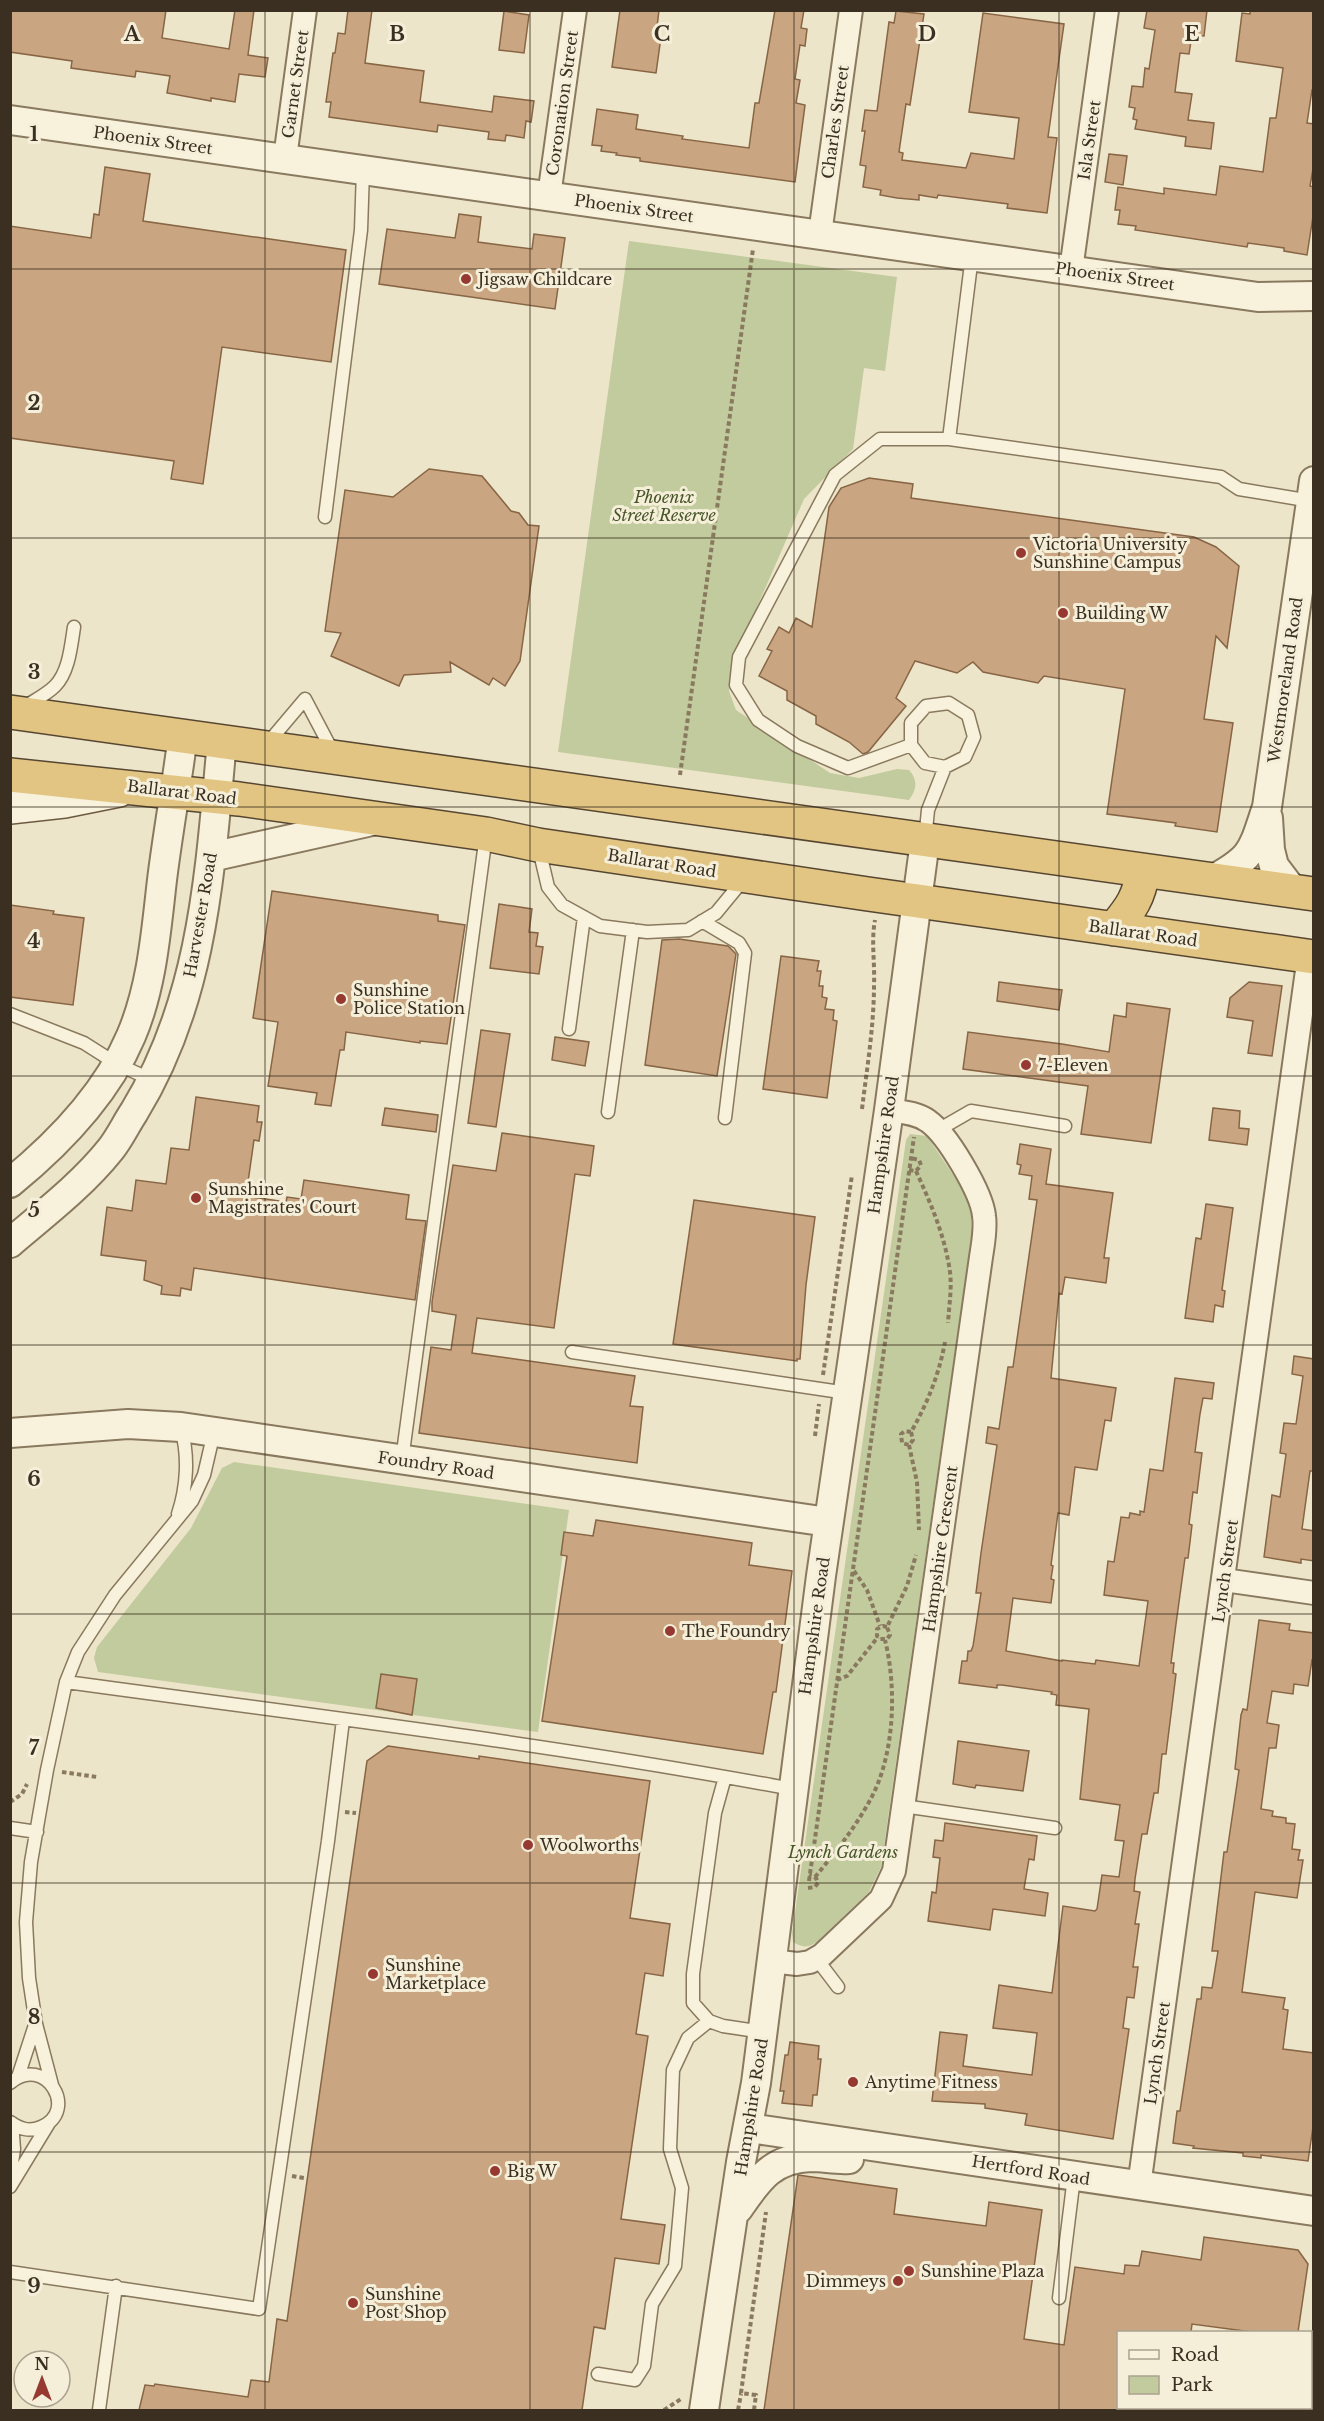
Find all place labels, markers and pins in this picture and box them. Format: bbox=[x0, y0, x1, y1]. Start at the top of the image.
place label: Jigsaw Childcare bbox=[476, 269, 612, 289]
marker: Jigsaw Childcare bbox=[459, 272, 473, 286]
place label: Victoria University Sunshine Campus bbox=[1032, 534, 1188, 572]
marker: Victoria University Sunshine Campus bbox=[1014, 546, 1028, 560]
place label: Building W bbox=[1075, 603, 1168, 623]
marker: Building W bbox=[1056, 606, 1070, 620]
place label: Sunshine Police Station bbox=[353, 980, 465, 1018]
marker: Sunshine Police Station bbox=[334, 992, 348, 1006]
place label: 7-Eleven bbox=[1038, 1055, 1108, 1075]
marker: 7-Eleven bbox=[1019, 1058, 1033, 1072]
place label: Sunshine Magistrates' Court bbox=[208, 1179, 357, 1217]
marker: Sunshine Magistrates' Court bbox=[189, 1191, 203, 1205]
place label: The Foundry bbox=[682, 1621, 791, 1641]
marker: The Foundry bbox=[663, 1624, 677, 1638]
place label: Woolworths bbox=[539, 1835, 639, 1855]
marker: Woolworths bbox=[521, 1838, 535, 1852]
place label: Sunshine Marketplace bbox=[385, 1955, 486, 1993]
marker: Sunshine Marketplace bbox=[366, 1967, 380, 1981]
place label: Anytime Fitness bbox=[864, 2072, 998, 2092]
marker: Anytime Fitness bbox=[846, 2075, 860, 2089]
place label: Big W bbox=[507, 2161, 557, 2181]
marker: Big W bbox=[488, 2164, 502, 2178]
place label: Sunshine Plaza bbox=[921, 2261, 1045, 2281]
marker: Sunshine Plaza bbox=[902, 2264, 916, 2278]
place label: Dimmeys bbox=[806, 2271, 886, 2291]
marker: Dimmeys bbox=[891, 2274, 905, 2288]
place label: Sunshine Post Shop bbox=[365, 2284, 447, 2322]
marker: Sunshine Post Shop bbox=[346, 2296, 360, 2310]

